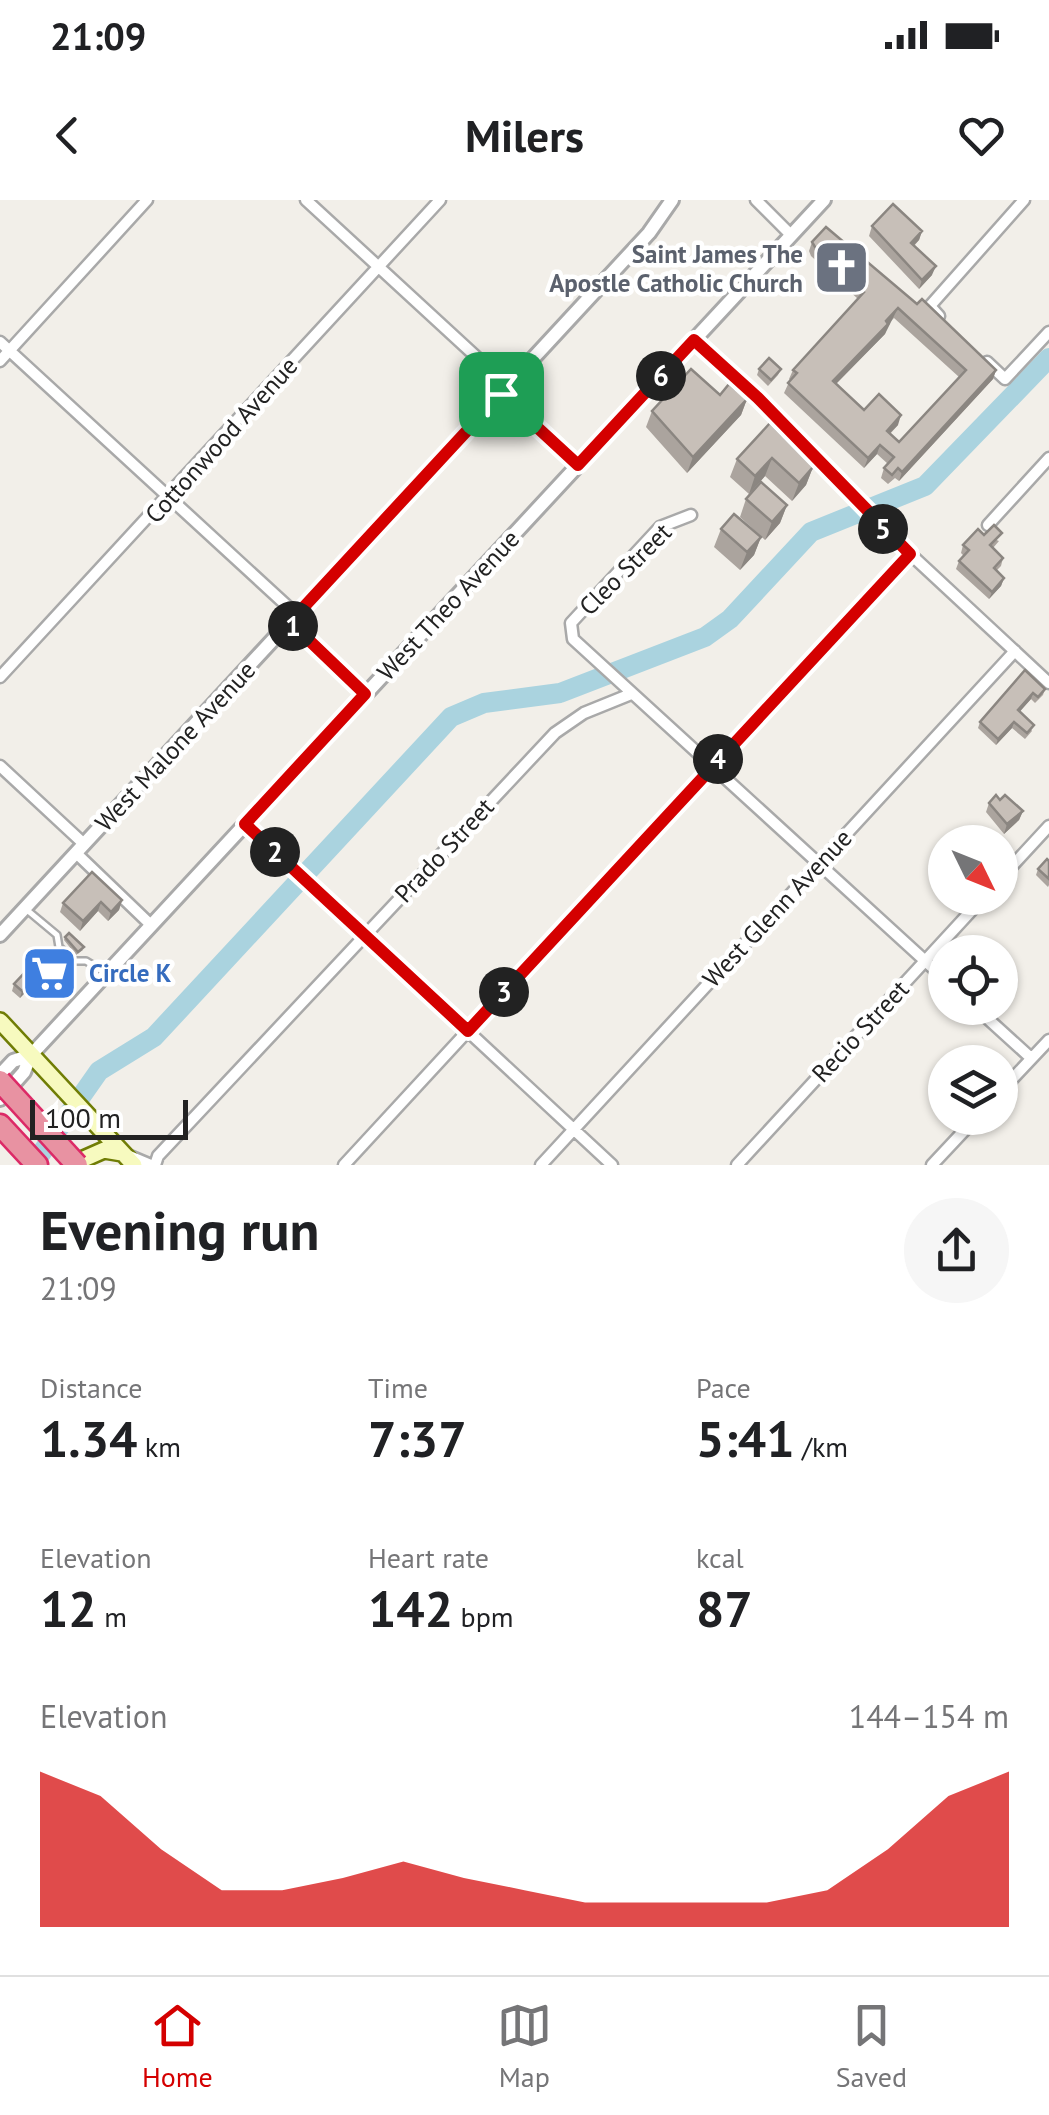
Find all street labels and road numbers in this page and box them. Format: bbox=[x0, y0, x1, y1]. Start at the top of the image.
street label: Cottonwood Avenue bbox=[138, 350, 304, 530]
street label: Cleo Street bbox=[572, 516, 678, 622]
street label: West Theo Avenue bbox=[370, 523, 526, 687]
street label: West Malone Avenue bbox=[88, 654, 262, 838]
street label: Prado Street bbox=[387, 791, 501, 909]
street label: West Glenn Avenue bbox=[696, 822, 858, 994]
street label: Recio Street bbox=[805, 973, 916, 1089]

